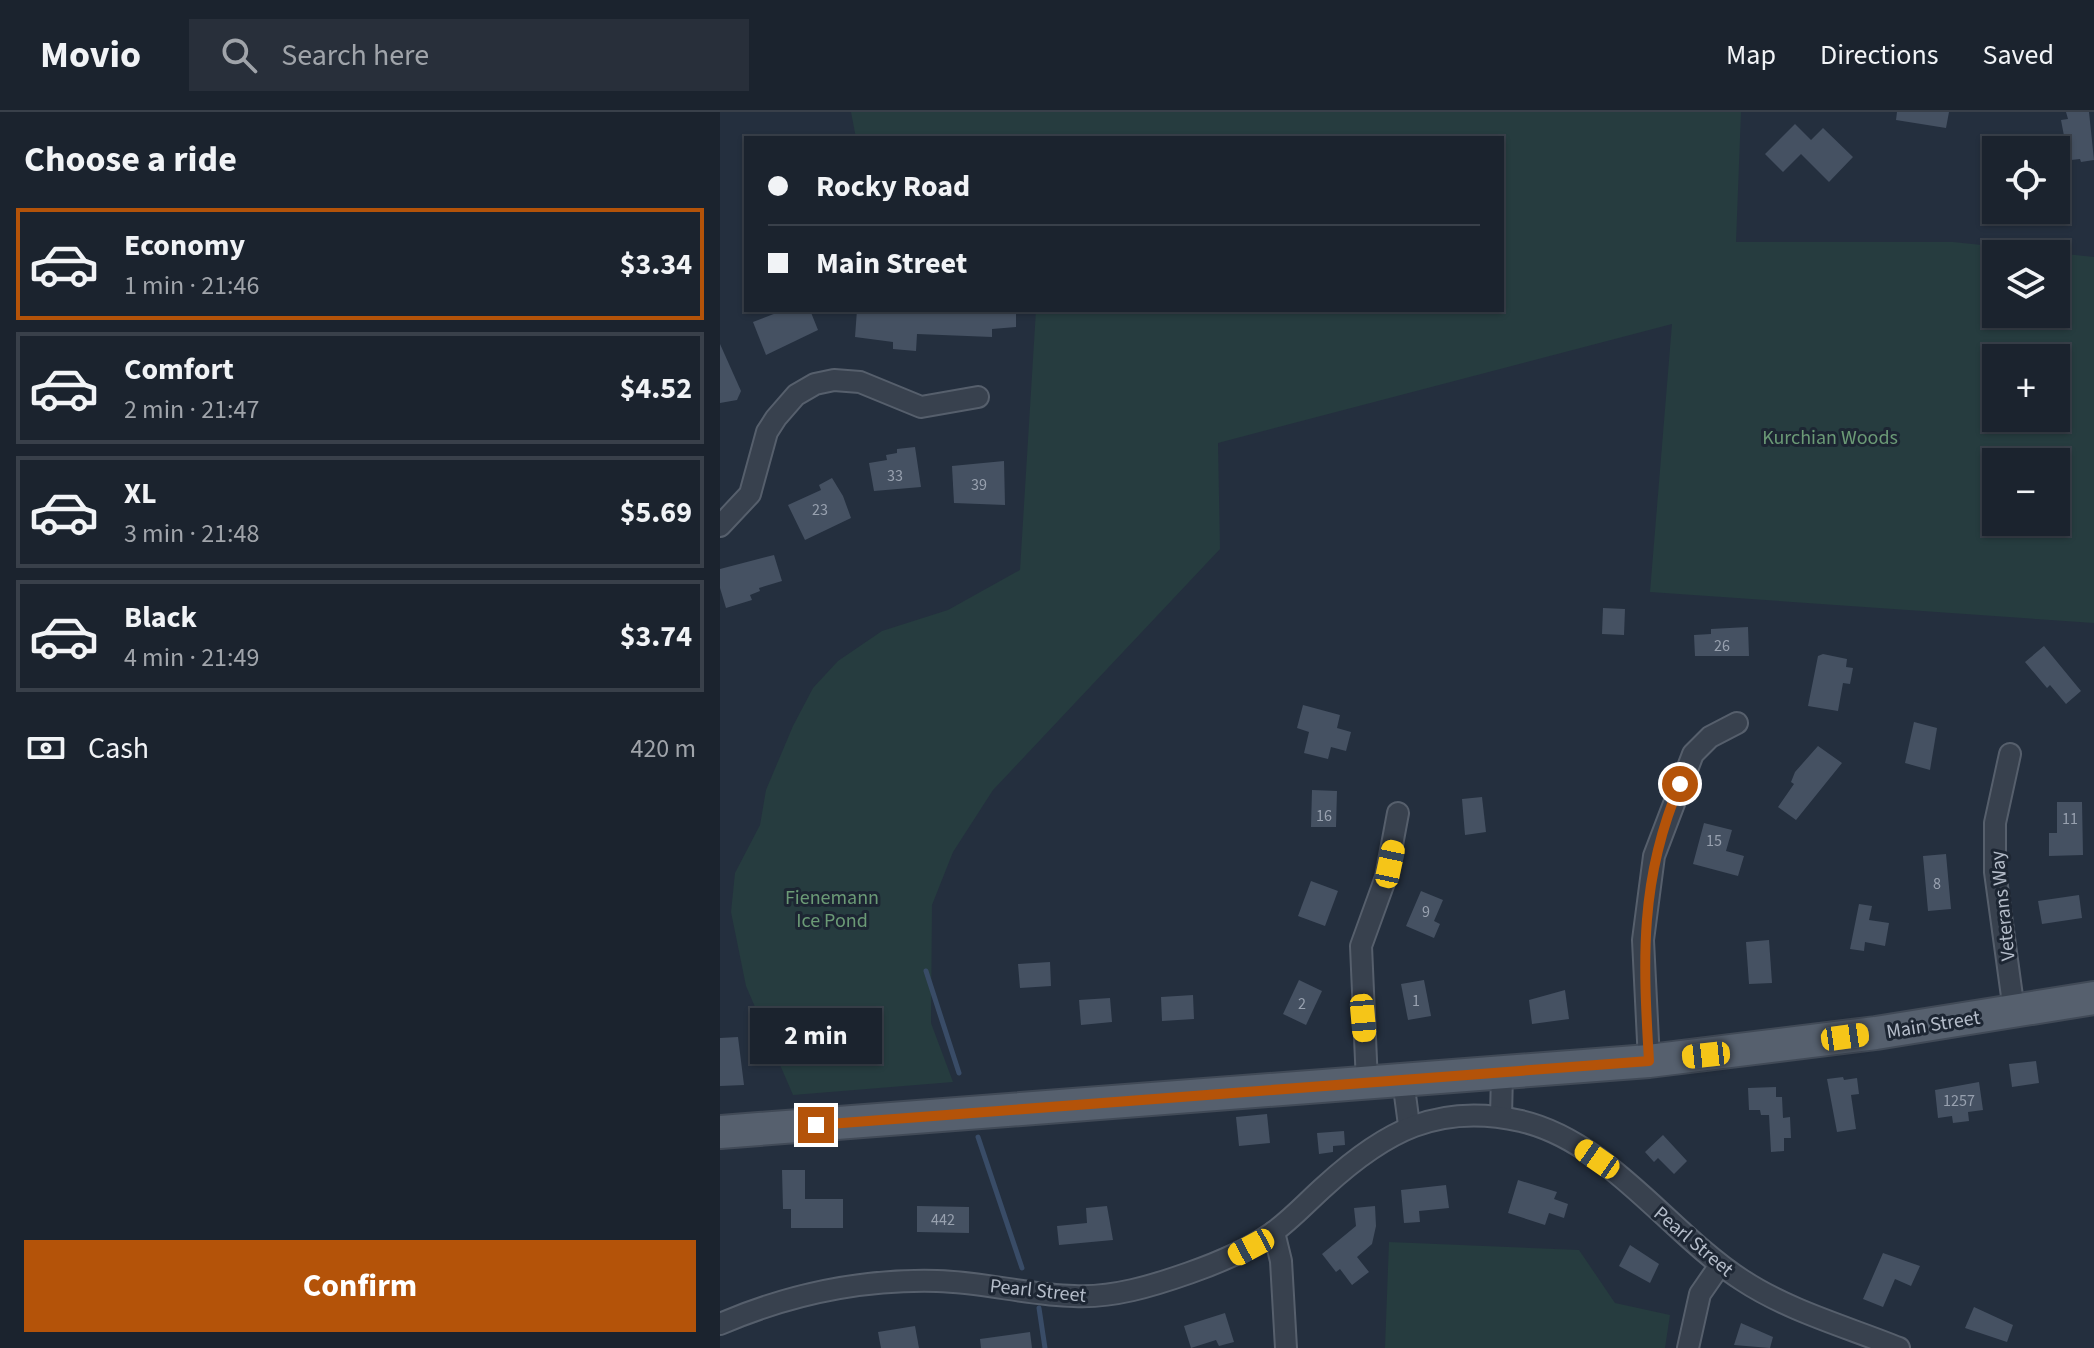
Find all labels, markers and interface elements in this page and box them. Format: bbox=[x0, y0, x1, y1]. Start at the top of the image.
search box bbox=[189, 19, 749, 91]
text: Movio bbox=[40, 28, 141, 82]
icon: search bbox=[217, 33, 261, 77]
text: Search here bbox=[281, 34, 429, 77]
text: Map bbox=[1726, 35, 1776, 75]
text: Directions bbox=[1820, 35, 1939, 75]
text: Saved bbox=[1983, 35, 2054, 75]
text: Choose a ride bbox=[24, 134, 237, 185]
map controls bbox=[1982, 136, 2070, 536]
button: locate bbox=[1982, 136, 2070, 224]
text: Rocky Road bbox=[816, 165, 970, 208]
text: Economy bbox=[124, 224, 245, 267]
icon: car bbox=[28, 228, 100, 300]
button: layers bbox=[1982, 240, 2070, 328]
text: Main Street bbox=[816, 242, 967, 285]
text: $3.34 bbox=[620, 243, 692, 286]
text: 1 min · 21:46 bbox=[124, 267, 259, 304]
button: + bbox=[1982, 344, 2070, 432]
text: Comfort bbox=[124, 348, 234, 391]
icon: car bbox=[28, 352, 100, 424]
text: $4.52 bbox=[620, 367, 692, 410]
text: 2 min · 21:47 bbox=[124, 391, 259, 428]
park label: Kurchian Woods bbox=[1762, 424, 1898, 452]
button: − bbox=[1982, 448, 2070, 536]
house number: 33 bbox=[887, 465, 903, 487]
text: XL bbox=[124, 472, 157, 515]
house number: 39 bbox=[971, 474, 987, 496]
icon: car bbox=[28, 476, 100, 548]
text: $5.69 bbox=[620, 491, 692, 534]
house number: 23 bbox=[812, 499, 828, 521]
text: 3 min · 21:48 bbox=[124, 515, 259, 552]
text: Black bbox=[124, 596, 197, 639]
icon: car bbox=[28, 600, 100, 672]
text: $3.74 bbox=[620, 615, 692, 658]
house number: 26 bbox=[1714, 635, 1730, 657]
text: 4 min · 21:49 bbox=[124, 639, 259, 676]
icon: cash bbox=[24, 726, 68, 770]
text: Cash bbox=[88, 727, 149, 770]
text: 420 m bbox=[630, 730, 696, 767]
route start bbox=[1662, 766, 1698, 802]
house number: 16 bbox=[1316, 805, 1332, 827]
house number: 11 bbox=[2062, 808, 2078, 830]
house number: 15 bbox=[1706, 830, 1722, 852]
car bbox=[1373, 838, 1407, 890]
street label: Veterans Way bbox=[1983, 849, 2023, 962]
house number: 8 bbox=[1933, 873, 1941, 895]
park label: Fienemann Ice Pond bbox=[785, 884, 879, 935]
house number: 9 bbox=[1422, 901, 1430, 923]
house number: 1 bbox=[1412, 990, 1420, 1012]
house number: 2 bbox=[1298, 993, 1306, 1015]
car bbox=[1349, 993, 1377, 1043]
street label: Main Street bbox=[1884, 1004, 1982, 1046]
callout: 2 min bbox=[750, 1009, 882, 1065]
text: 2 min bbox=[784, 1017, 848, 1054]
car bbox=[1820, 1022, 1870, 1052]
car bbox=[1681, 1041, 1731, 1069]
house number: 1257 bbox=[1943, 1090, 1975, 1112]
route end bbox=[798, 1107, 834, 1143]
car bbox=[1570, 1135, 1624, 1183]
street label: Pearl Street bbox=[1647, 1200, 1740, 1284]
house number: 442 bbox=[931, 1209, 955, 1231]
car bbox=[1224, 1225, 1278, 1269]
button: Confirm bbox=[24, 1240, 696, 1332]
street label: Pearl Street bbox=[988, 1272, 1088, 1310]

